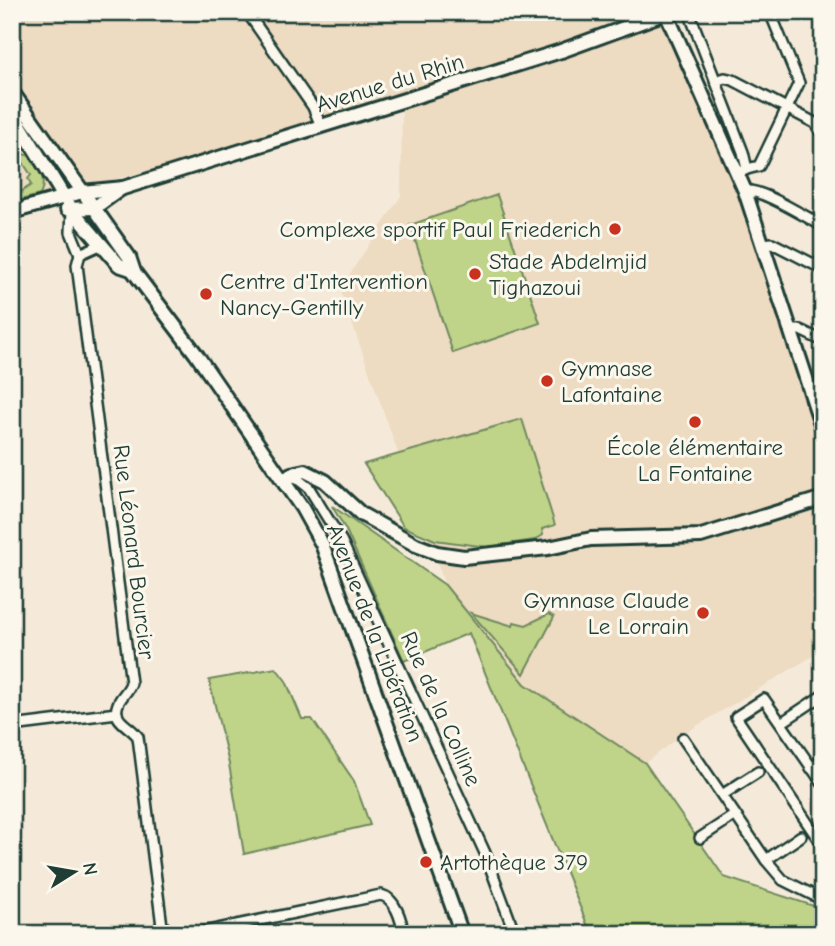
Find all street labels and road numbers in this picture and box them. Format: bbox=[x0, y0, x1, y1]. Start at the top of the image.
street label: Avenue du Rhin bbox=[313, 48, 467, 118]
street label: Rue Léonard Bourcier bbox=[107, 443, 161, 662]
street label: Avenue de la Libération bbox=[321, 520, 429, 746]
street label: Rue de la Colline bbox=[395, 627, 487, 791]

